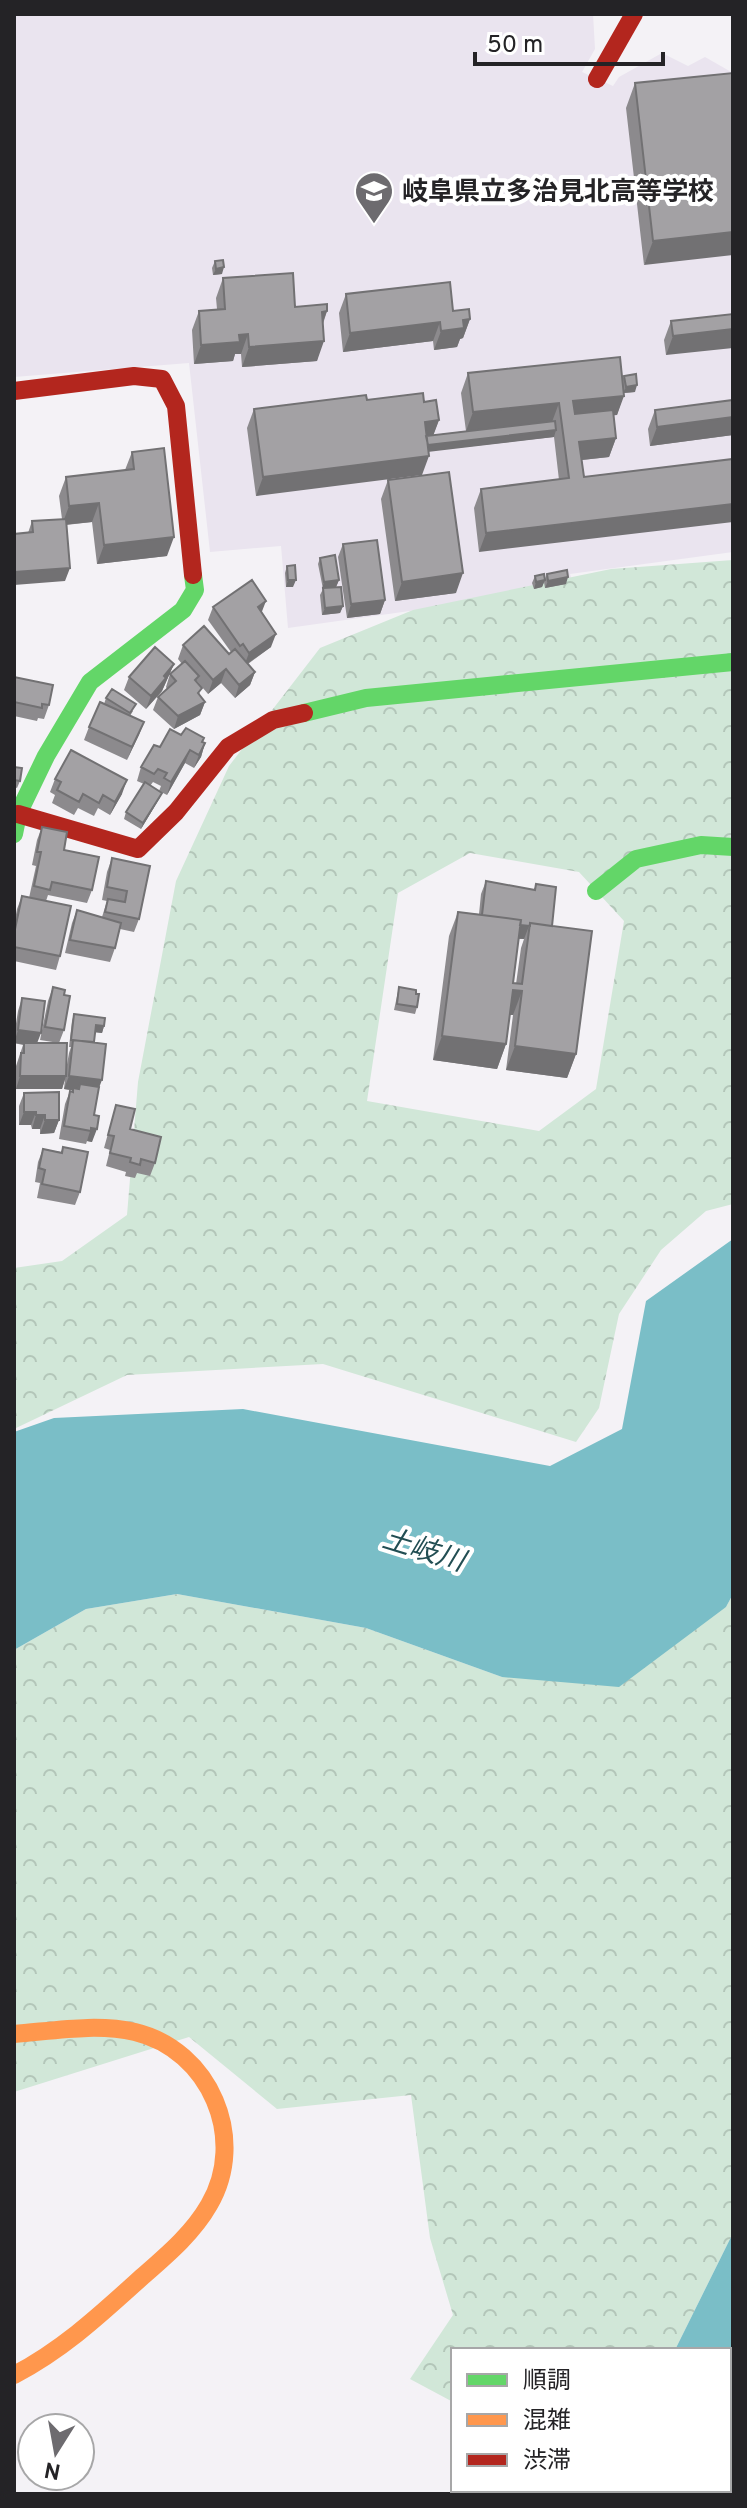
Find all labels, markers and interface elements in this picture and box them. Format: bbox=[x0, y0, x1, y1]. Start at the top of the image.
scale bar bbox=[475, 16, 663, 66]
text: 50 m bbox=[487, 31, 543, 61]
school or university icon: 岐阜県立多治見北高等学校 bbox=[353, 170, 395, 225]
place label: 岐阜県立多治見北高等学校 bbox=[402, 177, 714, 210]
water label: 土岐川 bbox=[378, 1522, 471, 1582]
legend bbox=[451, 2348, 731, 2492]
text: 順調 bbox=[523, 2367, 571, 2397]
text: 混雑 bbox=[523, 2407, 571, 2437]
north arrow bbox=[16, 2412, 96, 2492]
text: 渋滞 bbox=[523, 2447, 571, 2477]
text: N bbox=[42, 2454, 63, 2484]

